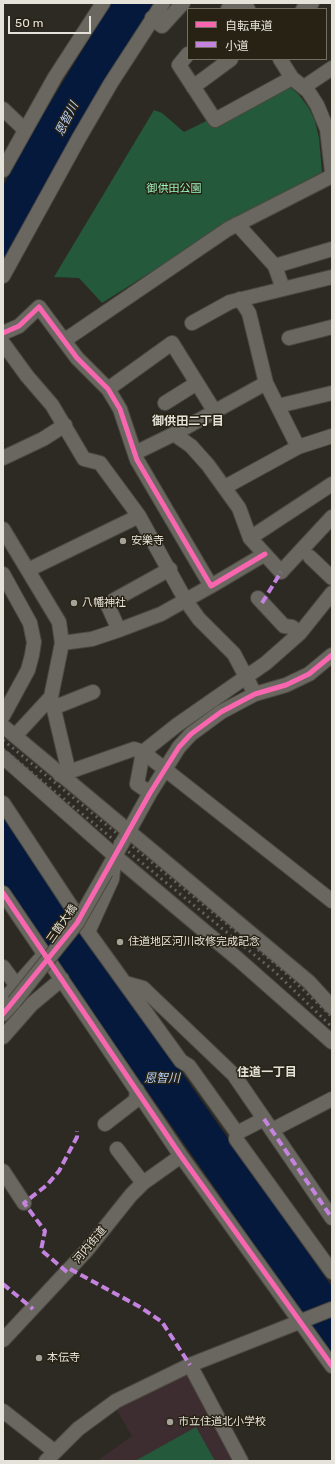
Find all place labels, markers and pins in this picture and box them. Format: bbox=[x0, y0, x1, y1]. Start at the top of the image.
place label: 安樂寺 bbox=[131, 534, 164, 548]
marker: 安樂寺 bbox=[118, 536, 128, 546]
place label: 八幡神社 bbox=[82, 596, 126, 610]
marker: 八幡神社 bbox=[69, 598, 79, 608]
place label: 住道地区河川改修完成記念 bbox=[128, 935, 260, 949]
marker: 住道地区河川改修完成記念 bbox=[115, 937, 125, 947]
place label: 本伝寺 bbox=[47, 1351, 80, 1365]
marker: 本伝寺 bbox=[34, 1353, 44, 1363]
place label: 市立住道北小学校 bbox=[178, 1415, 266, 1429]
marker: 市立住道北小学校 bbox=[165, 1417, 175, 1427]

